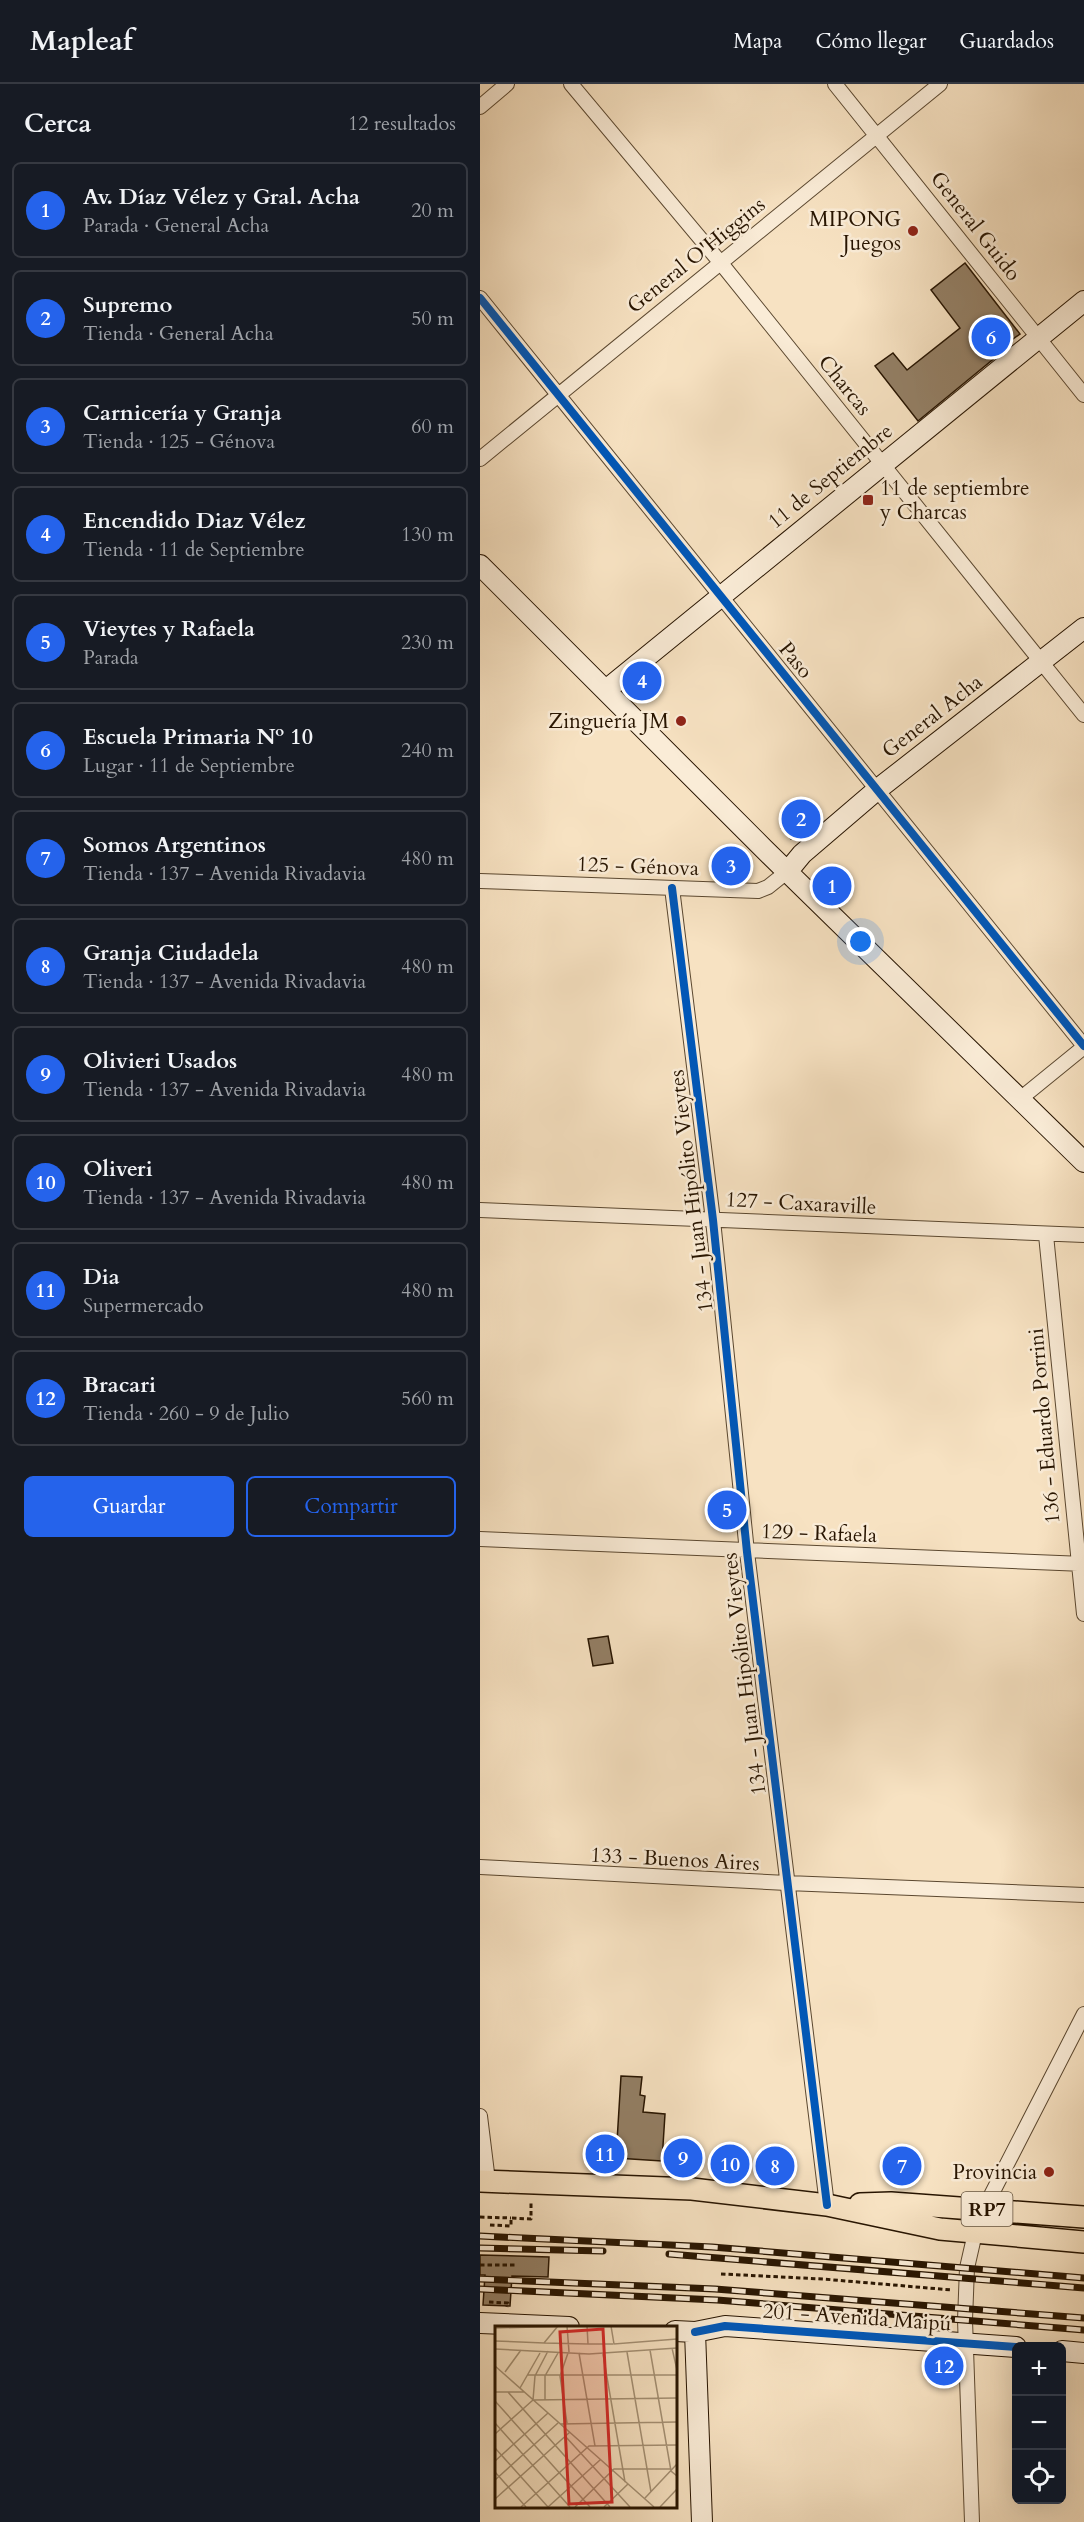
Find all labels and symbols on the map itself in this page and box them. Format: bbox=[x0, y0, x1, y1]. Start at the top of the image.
street label: General Guido bbox=[924, 165, 1028, 287]
street label: General O'Higgins bbox=[621, 191, 772, 320]
place label: MIPONG Juegos bbox=[809, 205, 901, 258]
marker: MIPONG Juegos bbox=[906, 224, 920, 238]
pin: 6 bbox=[972, 314, 1010, 360]
street label: Charcas bbox=[811, 349, 878, 422]
street label: 11 de Septiembre bbox=[762, 417, 899, 536]
place label: 11 de septiembre y Charcas bbox=[879, 474, 1030, 527]
marker: 11 de septiembre y Charcas bbox=[861, 493, 875, 507]
street label: Paso bbox=[772, 636, 819, 685]
pin: 4 bbox=[622, 658, 662, 704]
street label: General Acha bbox=[876, 668, 989, 765]
place label: Zinguería JM bbox=[548, 707, 669, 736]
marker: Zinguería JM bbox=[674, 714, 688, 728]
pin: 2 bbox=[782, 796, 820, 842]
pin: 3 bbox=[712, 844, 750, 888]
street label: 125 - Génova bbox=[576, 850, 699, 883]
pin: 1 bbox=[812, 864, 852, 908]
your location bbox=[846, 927, 875, 956]
street label: 134 - Juan Hipólito Vieytes bbox=[662, 1068, 721, 1314]
street label: 127 - Caxaraville bbox=[725, 1185, 877, 1222]
street label: 136 - Eduardo Porrini bbox=[1021, 1327, 1067, 1525]
pin: 5 bbox=[708, 1488, 746, 1532]
street label: 129 - Rafaela bbox=[761, 1517, 877, 1550]
street label: 134 - Juan Hipólito Vieytes bbox=[715, 1551, 774, 1797]
street label: 133 - Buenos Aires bbox=[590, 1841, 760, 1878]
pin: 11 bbox=[586, 2132, 624, 2176]
pin: 9 bbox=[664, 2136, 702, 2180]
pin: 10 bbox=[710, 2142, 750, 2186]
pin: 8 bbox=[756, 2144, 794, 2188]
pin: 7 bbox=[882, 2144, 922, 2188]
place label: Provincia bbox=[953, 2158, 1037, 2187]
marker: Provincia bbox=[1042, 2165, 1056, 2179]
road number: RP7 bbox=[962, 2192, 1012, 2226]
street label: 201 - Avenida Maipú bbox=[762, 2296, 952, 2339]
inset map bbox=[495, 2326, 676, 2507]
pin: 12 bbox=[924, 2344, 964, 2388]

